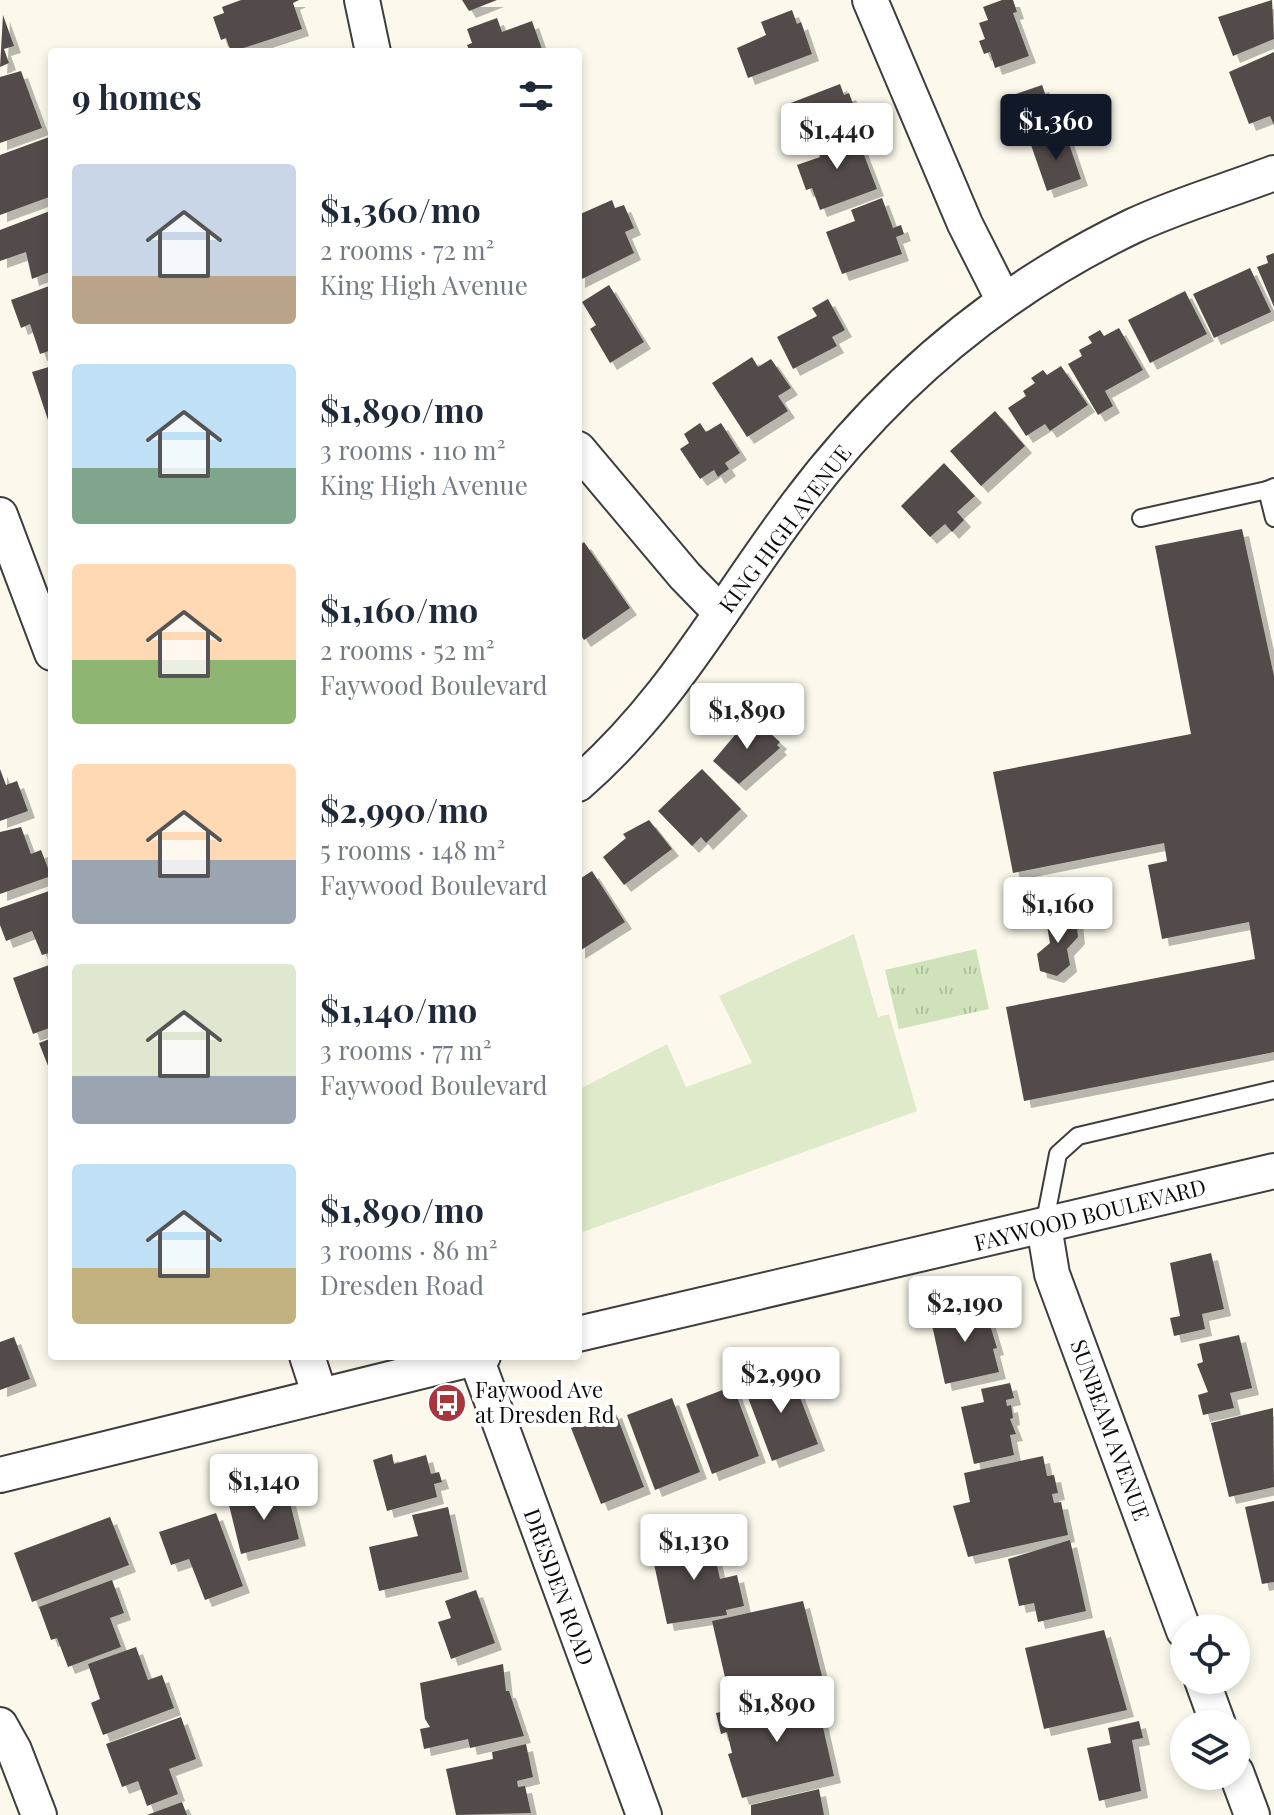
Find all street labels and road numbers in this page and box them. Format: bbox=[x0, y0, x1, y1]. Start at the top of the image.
street label: KING HIGH AVENUE bbox=[711, 438, 857, 618]
street label: FAYWOOD BOULEVARD bbox=[971, 1171, 1209, 1257]
street label: SUNBEAM AVENUE bbox=[1064, 1335, 1158, 1524]
street label: DRESDEN ROAD bbox=[518, 1504, 602, 1669]

